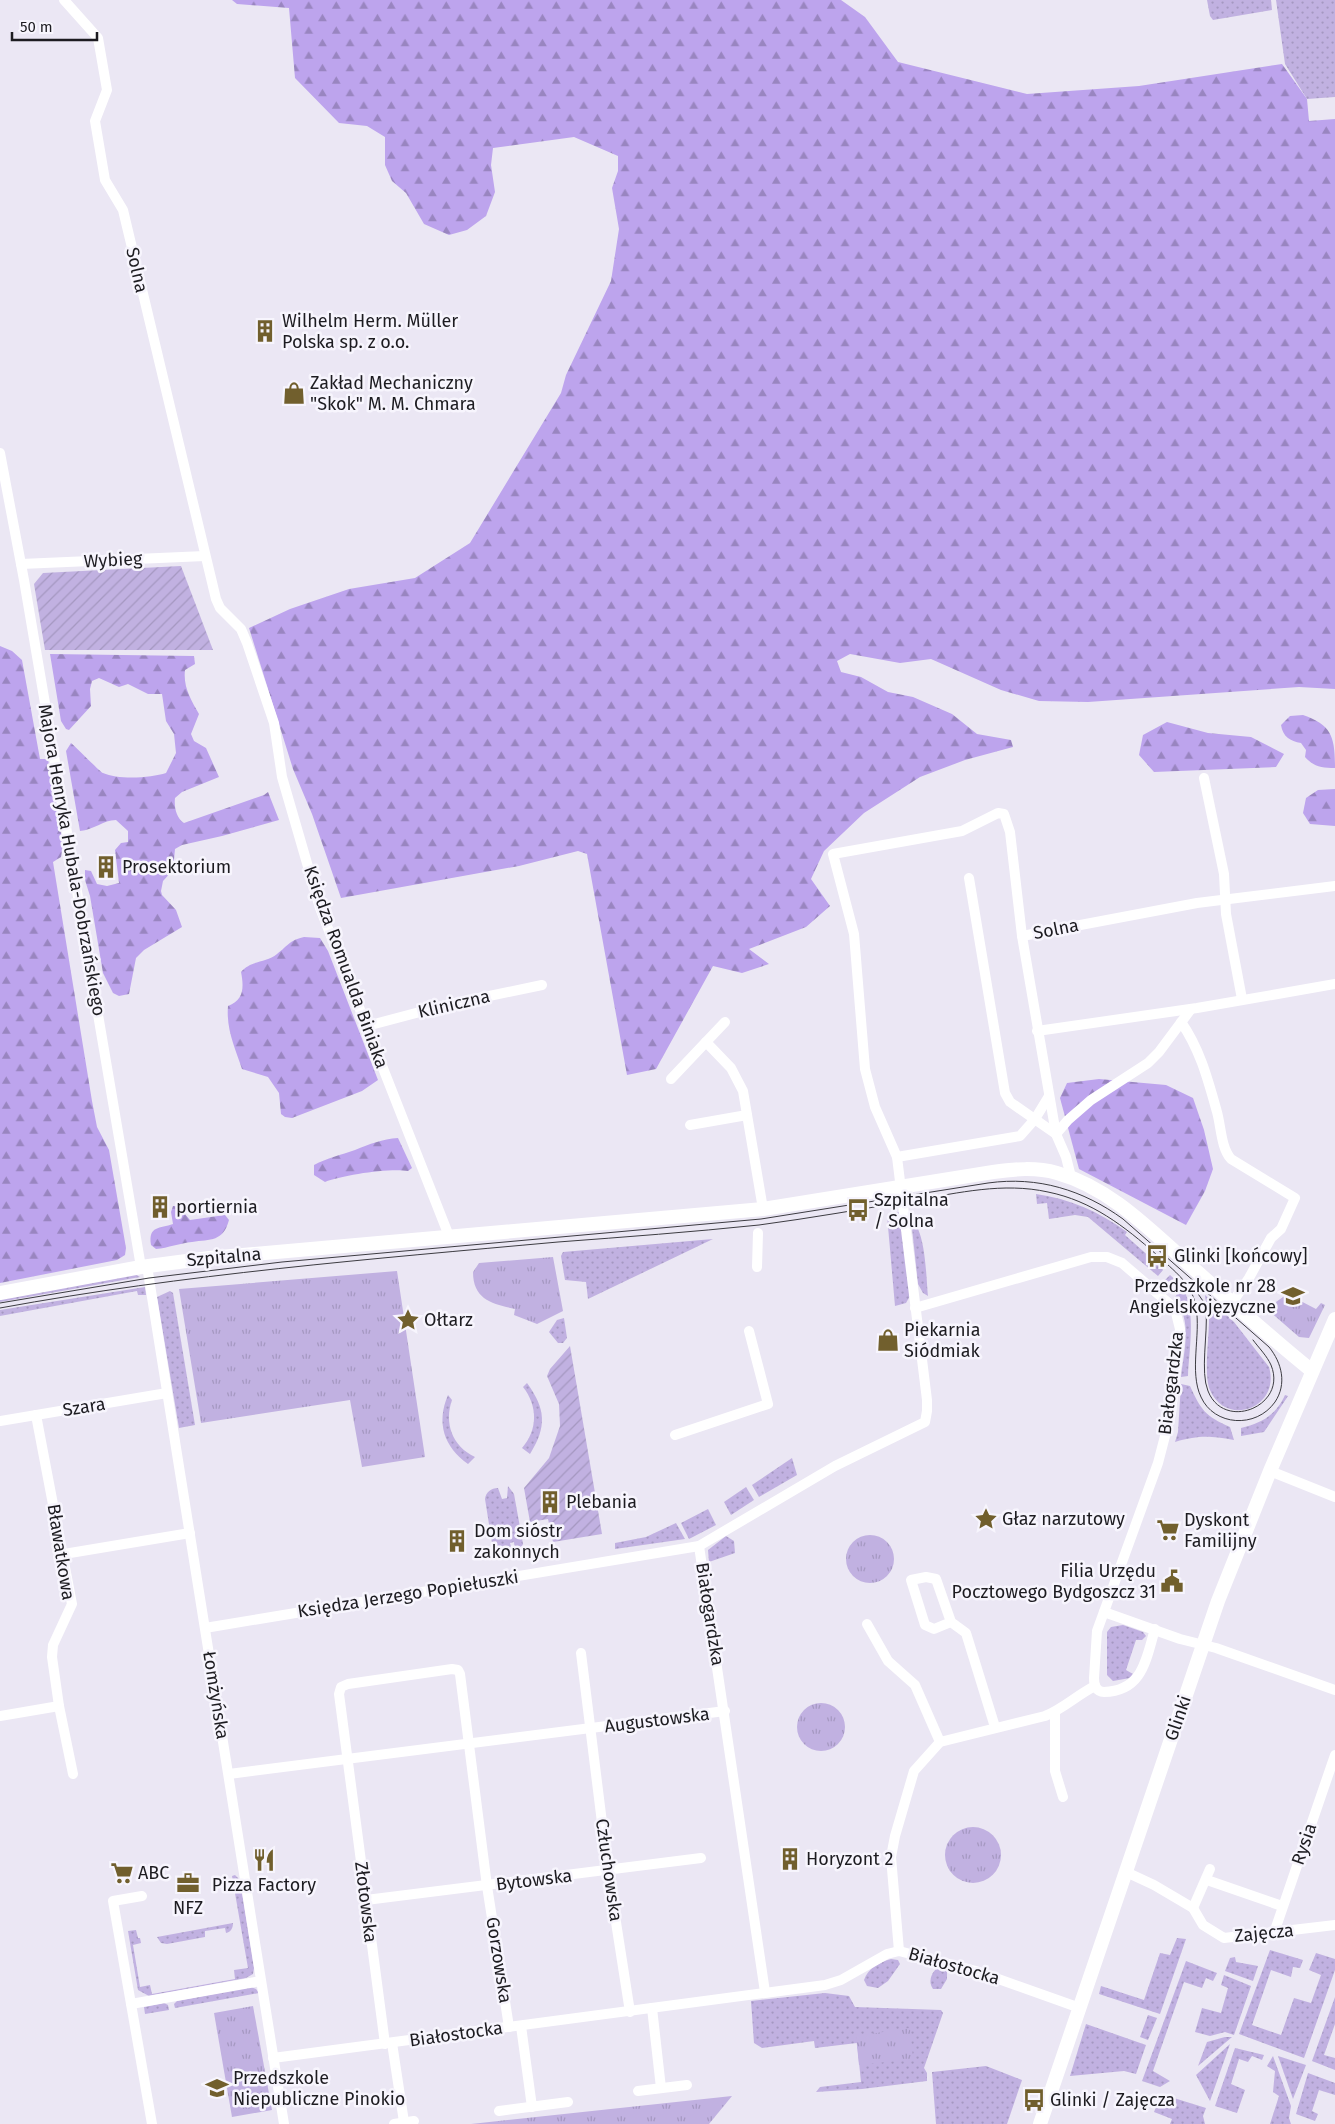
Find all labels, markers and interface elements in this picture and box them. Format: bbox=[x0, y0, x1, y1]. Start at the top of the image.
scale bar bbox=[12, 10, 98, 42]
text: 50 m bbox=[20, 18, 53, 36]
street label: Solna bbox=[121, 245, 153, 295]
place label: Wilhelm Herm. Müller Polska sp. z o.o. bbox=[282, 310, 458, 353]
building icon: Wilhelm Herm. Müller Polska sp. z o.o. bbox=[252, 318, 278, 344]
place label: Zakład Mechaniczny "Skok" M. M. Chmara bbox=[310, 372, 476, 415]
shop icon: Zakład Mechaniczny "Skok" M. M. Chmara bbox=[281, 380, 307, 406]
street label: Wybieg bbox=[83, 547, 144, 573]
street label: Majora Henryka Hubala-Dobrzańskiego bbox=[34, 702, 110, 1018]
building icon: Prosektorium bbox=[93, 854, 119, 880]
place label: Prosektorium bbox=[122, 856, 231, 878]
street label: Księdza Romualda Biniaka bbox=[299, 863, 393, 1071]
street label: Solna bbox=[1031, 914, 1081, 944]
street label: Kliniczna bbox=[416, 985, 492, 1023]
place label: Szpitalna / Solna bbox=[874, 1189, 949, 1232]
building icon: portiernia bbox=[147, 1194, 173, 1220]
place label: portiernia bbox=[176, 1196, 258, 1218]
bus stop icon: Szpitalna / Solna bbox=[845, 1197, 871, 1223]
street label: Szpitalna bbox=[186, 1243, 262, 1271]
bus stop icon: Glinki [końcowy] bbox=[1144, 1243, 1170, 1269]
place label: Glinki [końcowy] bbox=[1174, 1245, 1308, 1267]
place label: Przedszkole nr 28 Angielskojęzyczne bbox=[1129, 1275, 1276, 1318]
school or university icon: Przedszkole nr 28 Angielskojęzyczne bbox=[1280, 1283, 1306, 1309]
place icon: Ołtarz bbox=[395, 1307, 421, 1333]
place label: Ołtarz bbox=[424, 1309, 473, 1331]
place label: Piekarnia Siódmiak bbox=[904, 1319, 980, 1362]
shop icon: Piekarnia Siódmiak bbox=[875, 1327, 901, 1353]
street label: Białogardzka bbox=[1154, 1330, 1188, 1436]
street label: Szara bbox=[61, 1393, 107, 1421]
building icon: Plebania bbox=[537, 1489, 563, 1515]
place label: Plebania bbox=[566, 1491, 637, 1513]
street label: Bławatkowa bbox=[43, 1502, 79, 1602]
place icon: Głaz narzutowy bbox=[973, 1506, 999, 1532]
place label: Głaz narzutowy bbox=[1002, 1508, 1125, 1530]
place label: Dyskont Familijny bbox=[1184, 1509, 1257, 1552]
supermarket icon: Dyskont Familijny bbox=[1155, 1517, 1181, 1543]
place label: Dom sióstr zakonnych bbox=[474, 1520, 562, 1563]
building icon: Dom sióstr zakonnych bbox=[444, 1528, 470, 1554]
place label: Filia Urzędu Pocztowego Bydgoszcz 31 bbox=[952, 1560, 1156, 1603]
street label: Białogardzka bbox=[691, 1561, 729, 1667]
street label: Księdza Jerzego Popiełuszki bbox=[296, 1566, 520, 1622]
public building icon: Filia Urzędu Pocztowego Bydgoszcz 31 bbox=[1159, 1568, 1185, 1594]
street label: Łomżyńska bbox=[198, 1649, 234, 1741]
street label: Glinki bbox=[1160, 1692, 1196, 1744]
street label: Augustowska bbox=[603, 1703, 711, 1737]
street label: Człuchowska bbox=[591, 1817, 627, 1923]
street label: Rysia bbox=[1287, 1820, 1321, 1868]
building icon: Horyzont 2 bbox=[777, 1846, 803, 1872]
restaurant icon: Pizza Factory bbox=[251, 1847, 277, 1873]
place label: Horyzont 2 bbox=[806, 1848, 894, 1870]
supermarket icon: ABC bbox=[109, 1860, 135, 1886]
street label: Złotowska bbox=[350, 1860, 382, 1944]
place label: ABC bbox=[138, 1862, 169, 1884]
street label: Bytowska bbox=[495, 1864, 573, 1896]
office icon: NFZ bbox=[175, 1870, 201, 1896]
place label: Pizza Factory bbox=[212, 1874, 316, 1896]
place label: NFZ bbox=[173, 1897, 203, 1919]
street label: Gorzowska bbox=[481, 1915, 517, 2005]
street label: Zajęcza bbox=[1233, 1919, 1295, 1947]
street label: Białostocka bbox=[906, 1942, 1002, 1990]
street label: Białostocka bbox=[408, 2017, 504, 2051]
place label: Przedszkole Niepubliczne Pinokio bbox=[233, 2067, 405, 2110]
school or university icon: Przedszkole Niepubliczne Pinokio bbox=[204, 2075, 230, 2101]
bus stop icon: Glinki / Zajęcza bbox=[1021, 2087, 1047, 2113]
place label: Glinki / Zajęcza bbox=[1050, 2089, 1175, 2111]

